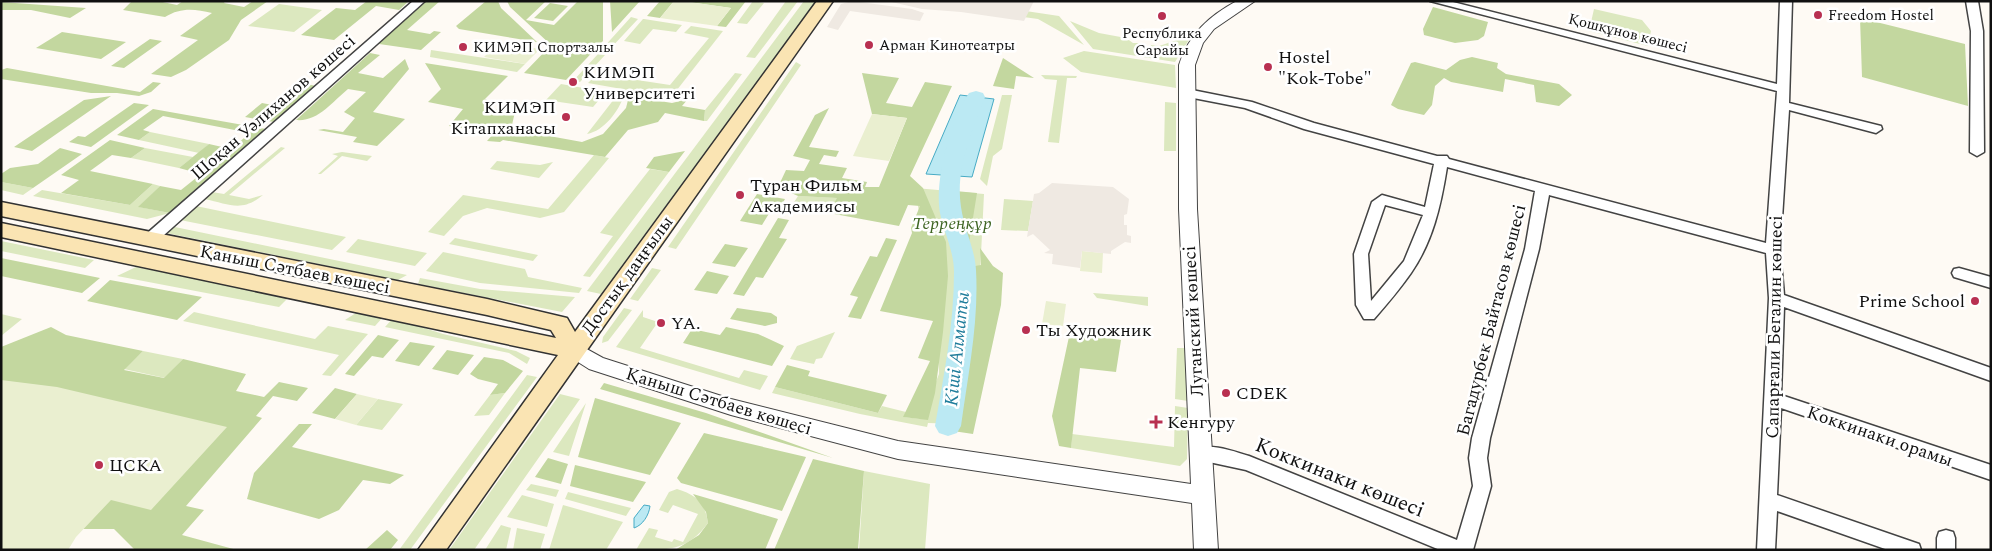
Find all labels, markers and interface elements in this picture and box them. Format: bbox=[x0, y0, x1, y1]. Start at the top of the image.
place label: Freedom Hostel bbox=[1828, 4, 1934, 27]
street label: Қошқұнов көшесі bbox=[1566, 8, 1690, 59]
marker: Freedom Hostel bbox=[1812, 9, 1824, 21]
marker: Республика Сарайы bbox=[1156, 10, 1168, 22]
place label: Республика Сарайы bbox=[1122, 22, 1203, 62]
street label: Шоқан Уәлиханов көшесі bbox=[185, 28, 362, 187]
place label: Арман Кинотеатры bbox=[879, 34, 1015, 57]
place label: КИМЭП Спортзалы bbox=[473, 36, 614, 59]
marker: Арман Кинотеатры bbox=[863, 39, 875, 51]
marker: КИМЭП Спортзалы bbox=[457, 41, 469, 53]
place label: Hostel "Kok-Tobe" bbox=[1278, 44, 1372, 92]
place label: КИМЭП Университеті bbox=[583, 59, 696, 107]
marker: Hostel "Kok-Tobe" bbox=[1262, 61, 1274, 73]
marker: КИМЭП Университеті bbox=[567, 76, 579, 88]
place label: КИМЭП Кітапханасы bbox=[450, 94, 556, 142]
marker: КИМЭП Кітапханасы bbox=[560, 111, 572, 123]
place label: Тұран Фильм Академиясы bbox=[750, 172, 862, 220]
marker: Тұран Фильм Академиясы bbox=[734, 189, 746, 201]
street label: Багадурбек Байтасов көшесі bbox=[1450, 201, 1533, 439]
street label: Достық даңғылы bbox=[575, 210, 680, 341]
park label: Терреңқұр bbox=[912, 210, 992, 237]
street label: Сапарғали Бегалин көшесі bbox=[1759, 215, 1790, 439]
street label: Қаныш Сәтбаев көшесі bbox=[197, 238, 392, 301]
street label: Луганский көшесі bbox=[1176, 245, 1211, 397]
place label: Prime School bbox=[1858, 288, 1965, 315]
water label: Кіші Алматы bbox=[937, 290, 978, 408]
marker: Prime School bbox=[1969, 295, 1981, 307]
place label: YA. bbox=[671, 310, 700, 337]
marker: YA. bbox=[655, 317, 667, 329]
place label: Ты Художник bbox=[1036, 317, 1152, 344]
marker: Ты Художник bbox=[1020, 324, 1032, 336]
street label: Қаныш Сәтбаев көшесі bbox=[622, 360, 815, 443]
place label: CDEK bbox=[1236, 380, 1288, 407]
marker: CDEK bbox=[1220, 387, 1232, 399]
street label: Коккинаки орамы bbox=[1803, 399, 1956, 474]
place label: Кенгуру bbox=[1167, 409, 1236, 436]
marker: Кенгуру bbox=[1149, 415, 1163, 429]
street label: Коккинаки көшесі bbox=[1250, 429, 1429, 527]
place label: ЦСКА bbox=[109, 452, 162, 479]
marker: ЦСКА bbox=[93, 459, 105, 471]

